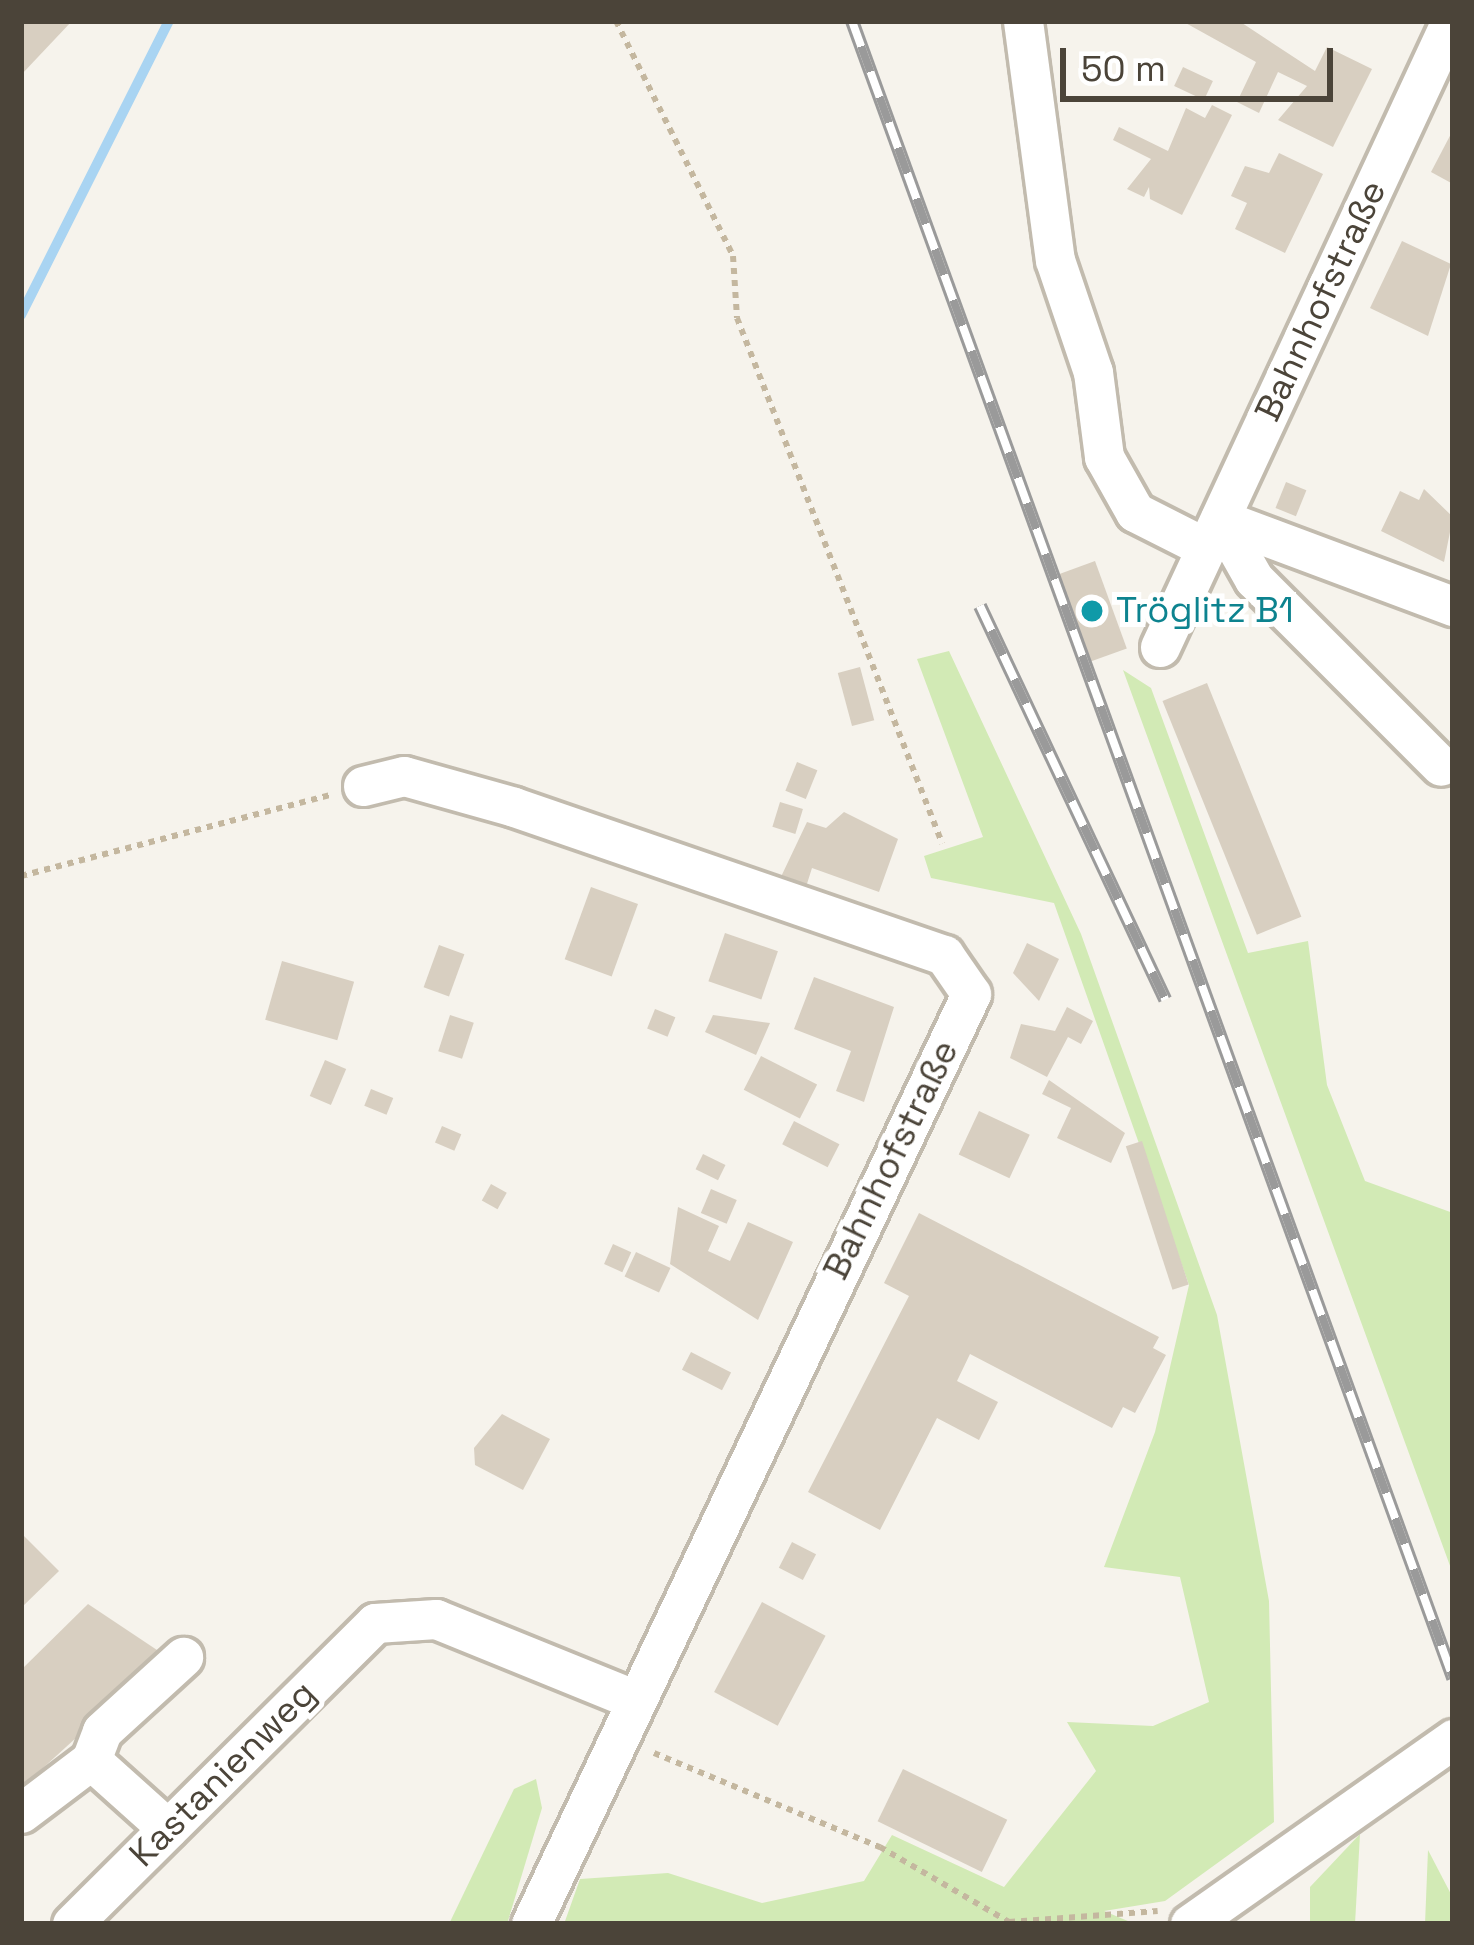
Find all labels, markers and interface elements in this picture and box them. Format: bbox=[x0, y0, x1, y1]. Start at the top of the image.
scale bar bbox=[1066, 24, 1339, 98]
text: 50 m bbox=[1081, 46, 1166, 92]
street label: Bahnhofstraße bbox=[1246, 174, 1396, 428]
place label: Tröglitz B1 bbox=[1116, 589, 1294, 633]
marker: Tröglitz B1 bbox=[1079, 598, 1105, 624]
street label: Bahnhofstraße bbox=[814, 1033, 968, 1287]
street label: Kastanienweg bbox=[121, 1672, 325, 1876]

